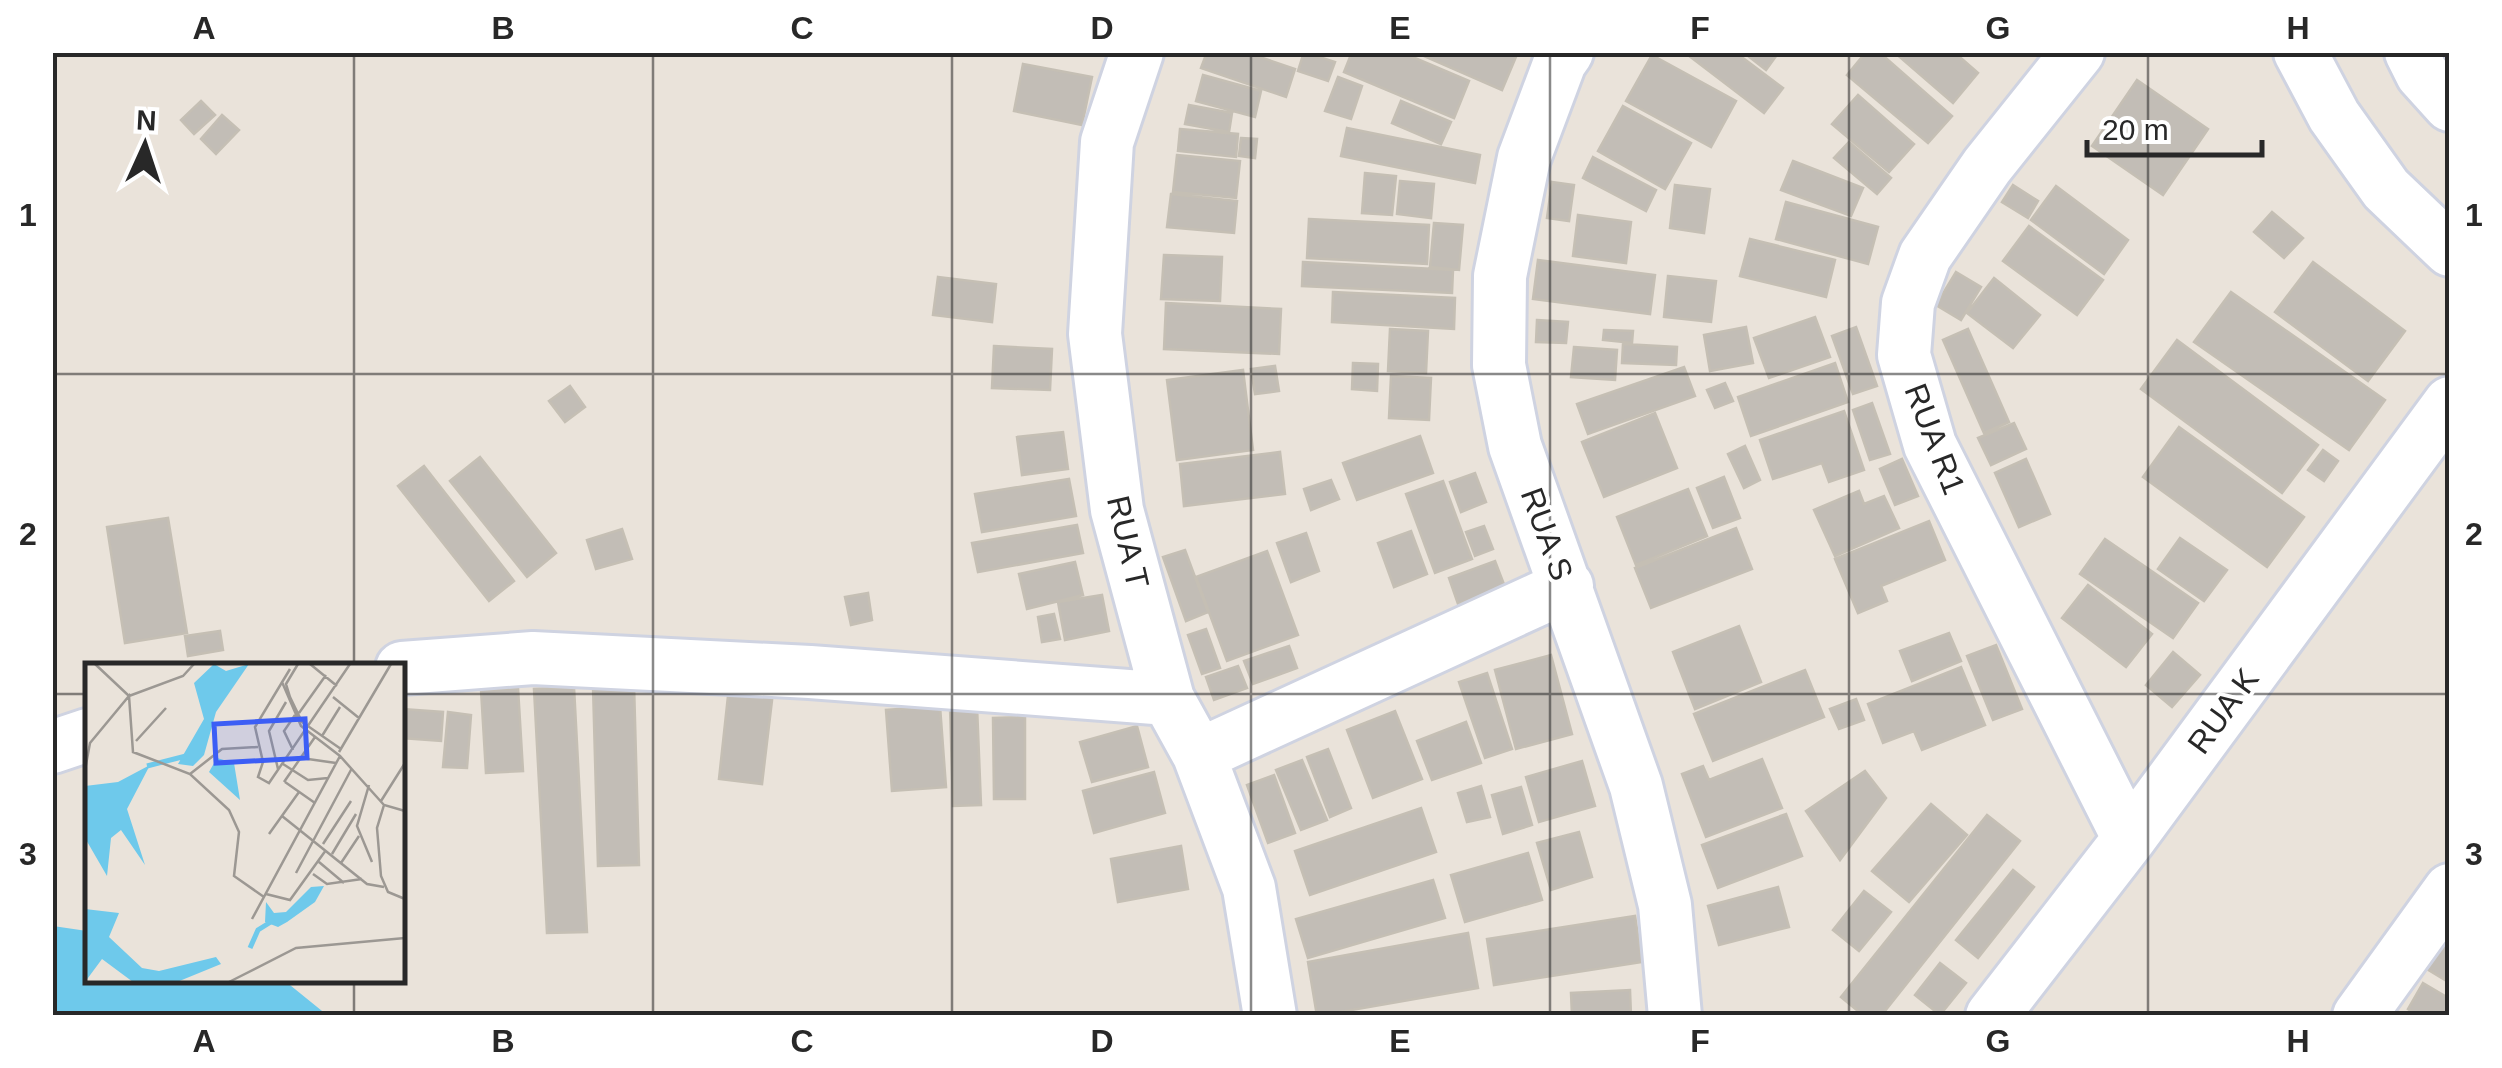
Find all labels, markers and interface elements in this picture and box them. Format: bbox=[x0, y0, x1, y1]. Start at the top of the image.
text: A bbox=[192, 10, 216, 46]
text: B bbox=[491, 10, 515, 46]
text: C bbox=[790, 10, 814, 46]
text: D bbox=[1090, 10, 1114, 46]
text: E bbox=[1389, 10, 1411, 46]
text: F bbox=[1690, 10, 1710, 46]
text: G bbox=[1986, 10, 2010, 46]
text: H bbox=[2286, 10, 2310, 46]
north arrow bbox=[95, 95, 195, 195]
scale bar bbox=[2087, 95, 2262, 157]
text: N bbox=[135, 105, 157, 137]
text: 20 m bbox=[2102, 113, 2169, 146]
text: 1 bbox=[19, 197, 37, 233]
text: 1 bbox=[2465, 197, 2483, 233]
street label: RUA R1 bbox=[1897, 379, 1973, 499]
street label: RUA S bbox=[1514, 483, 1580, 585]
street label: RUA T bbox=[1100, 492, 1156, 592]
text: 2 bbox=[19, 516, 37, 552]
text: 2 bbox=[2465, 516, 2483, 552]
street label: RUA K bbox=[2180, 662, 2266, 760]
inset map bbox=[85, 663, 405, 983]
text: 3 bbox=[19, 836, 37, 872]
text: 3 bbox=[2465, 836, 2483, 872]
text: A bbox=[192, 1023, 216, 1059]
text: B bbox=[491, 1023, 515, 1059]
text: C bbox=[790, 1023, 814, 1059]
text: D bbox=[1090, 1023, 1114, 1059]
text: E bbox=[1389, 1023, 1411, 1059]
text: F bbox=[1690, 1023, 1710, 1059]
text: G bbox=[1986, 1023, 2010, 1059]
text: H bbox=[2286, 1023, 2310, 1059]

